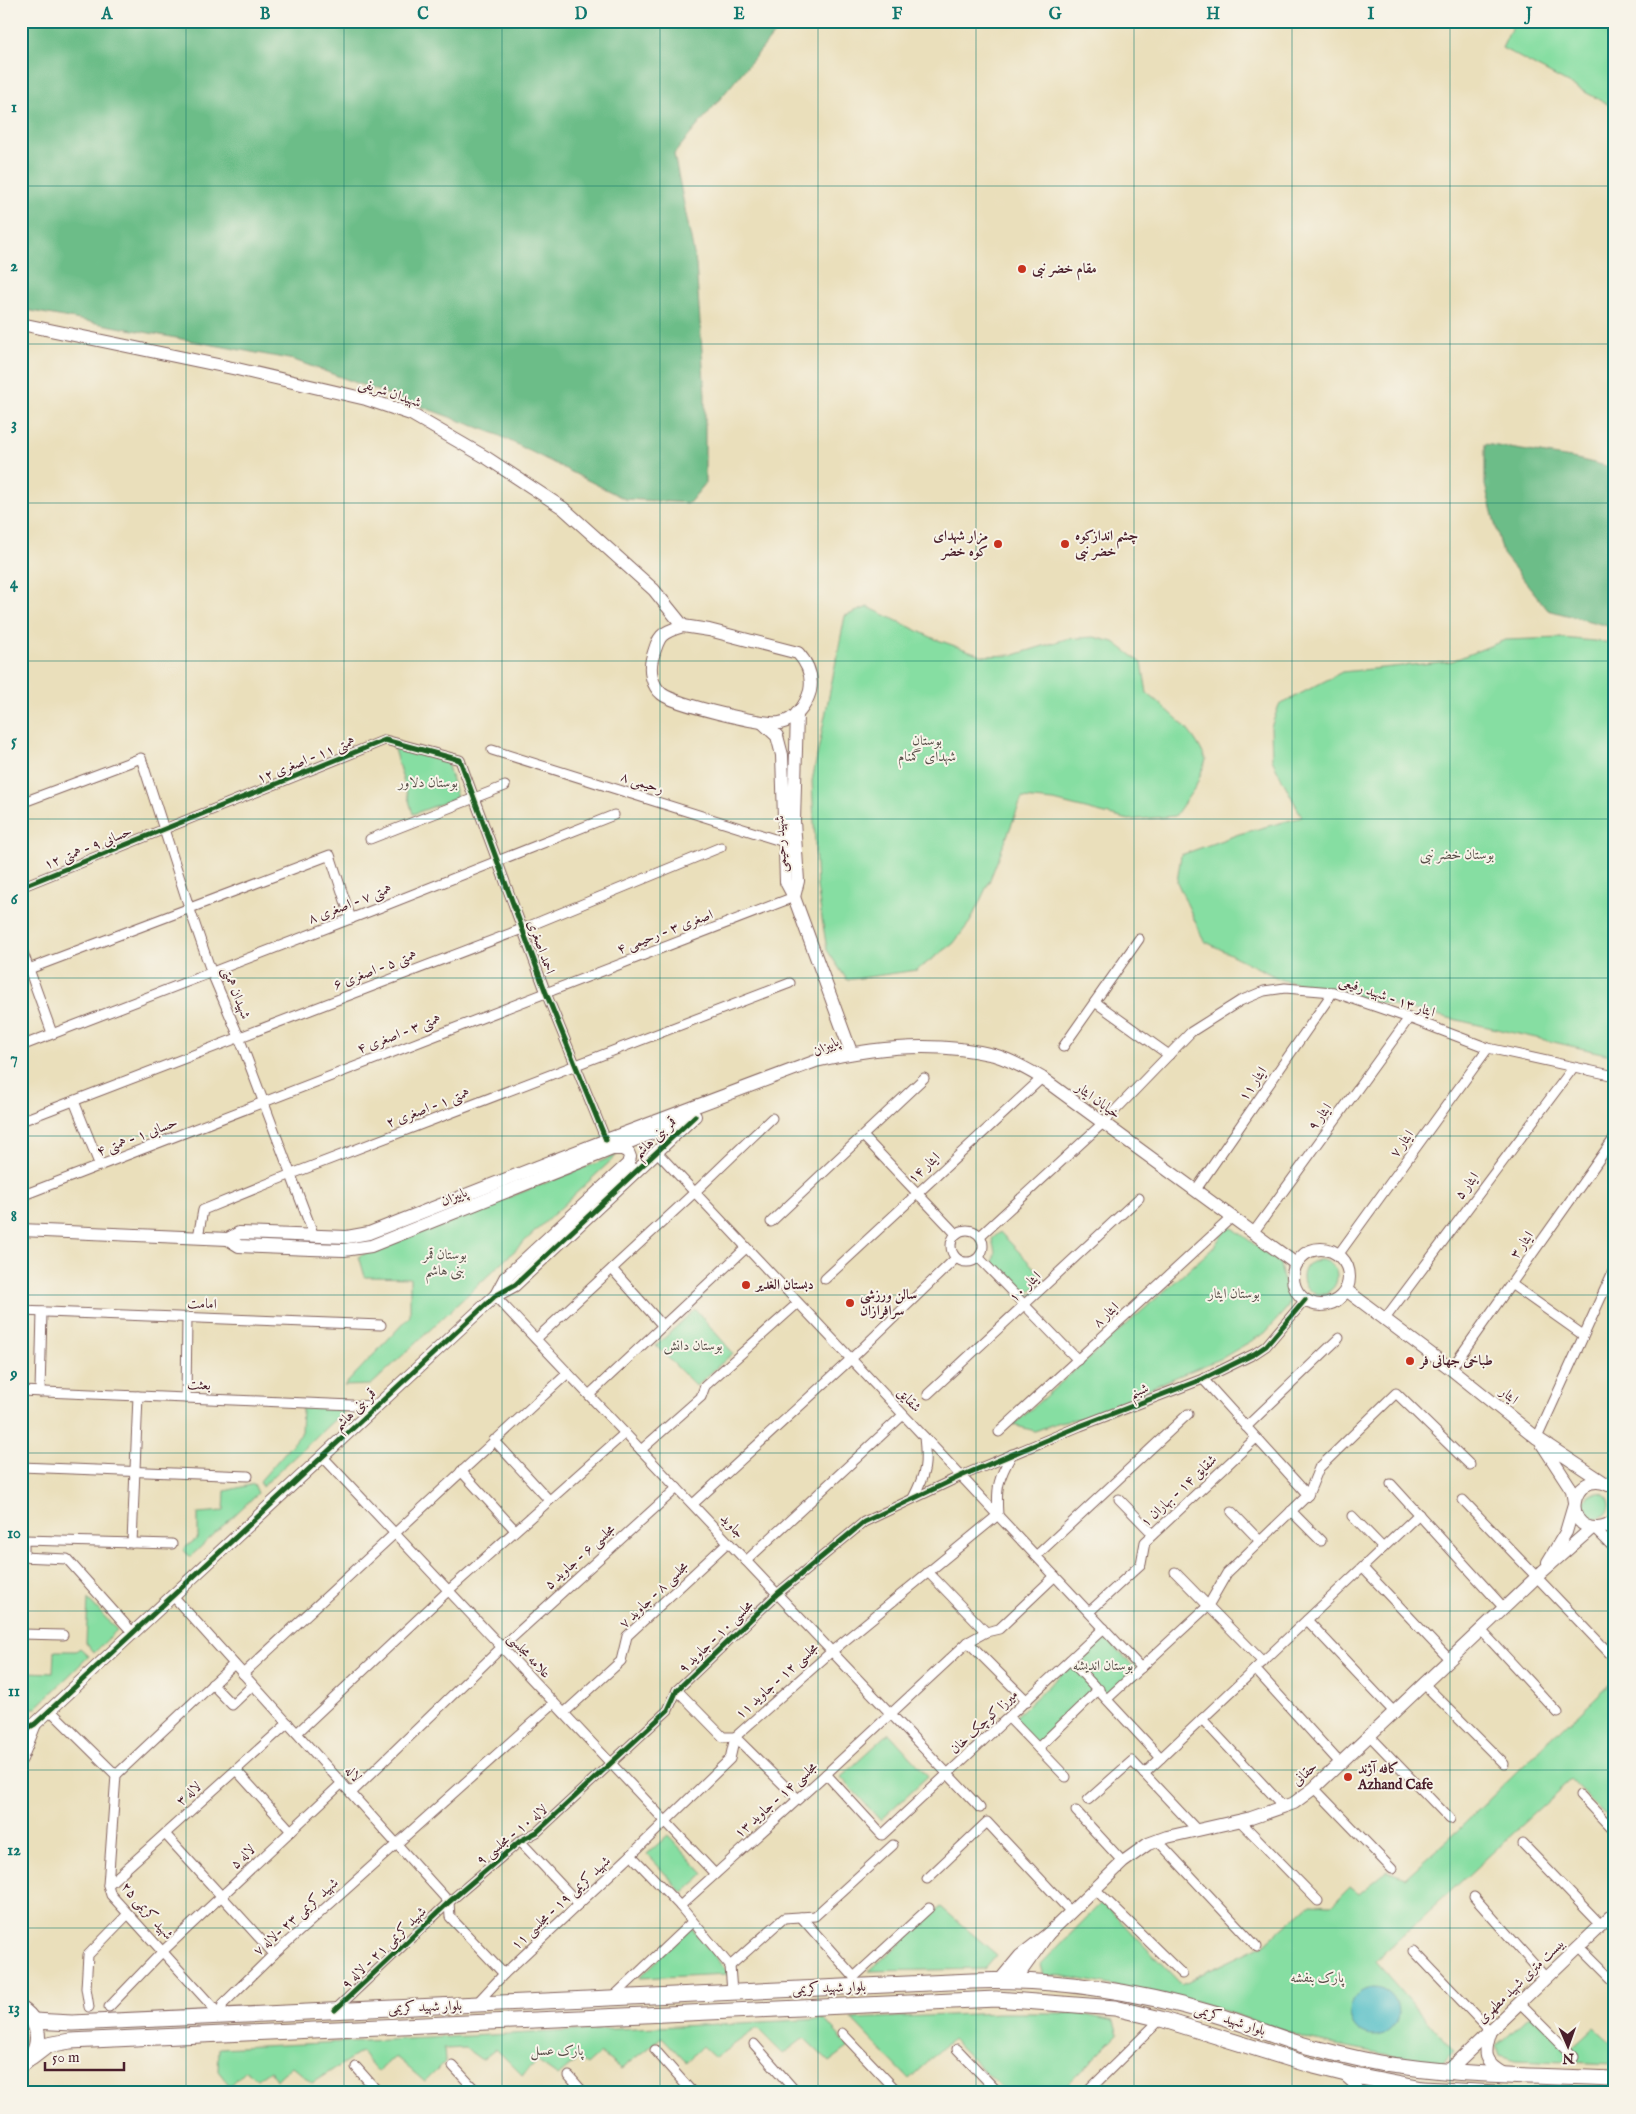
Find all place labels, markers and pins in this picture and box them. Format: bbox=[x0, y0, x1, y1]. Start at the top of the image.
place label: مقام خضر نبی bbox=[1032, 260, 1097, 281]
marker: مقام خضر نبی bbox=[1016, 263, 1028, 275]
place label: مزار شهدای کوه خضر bbox=[933, 527, 988, 561]
place label: چشم اندازکوه خضر نبی bbox=[1075, 527, 1138, 562]
marker: مزار شهدای کوه خضر bbox=[992, 538, 1004, 550]
marker: چشم اندازکوه خضر نبی bbox=[1059, 538, 1071, 550]
place label: دبستان الغدیر bbox=[754, 1276, 814, 1294]
marker: دبستان الغدیر bbox=[740, 1279, 752, 1291]
place label: سالن ورزشی سرافرازان bbox=[860, 1286, 917, 1320]
marker: سالن ورزشی سرافرازان bbox=[844, 1297, 856, 1309]
place label: طباخی جهانی فر bbox=[1418, 1352, 1493, 1370]
marker: طباخی جهانی فر bbox=[1404, 1355, 1416, 1367]
place label: کافه آژند Azhand Cafe bbox=[1357, 1760, 1434, 1794]
marker: کافه آژند Azhand Cafe bbox=[1342, 1771, 1354, 1783]

